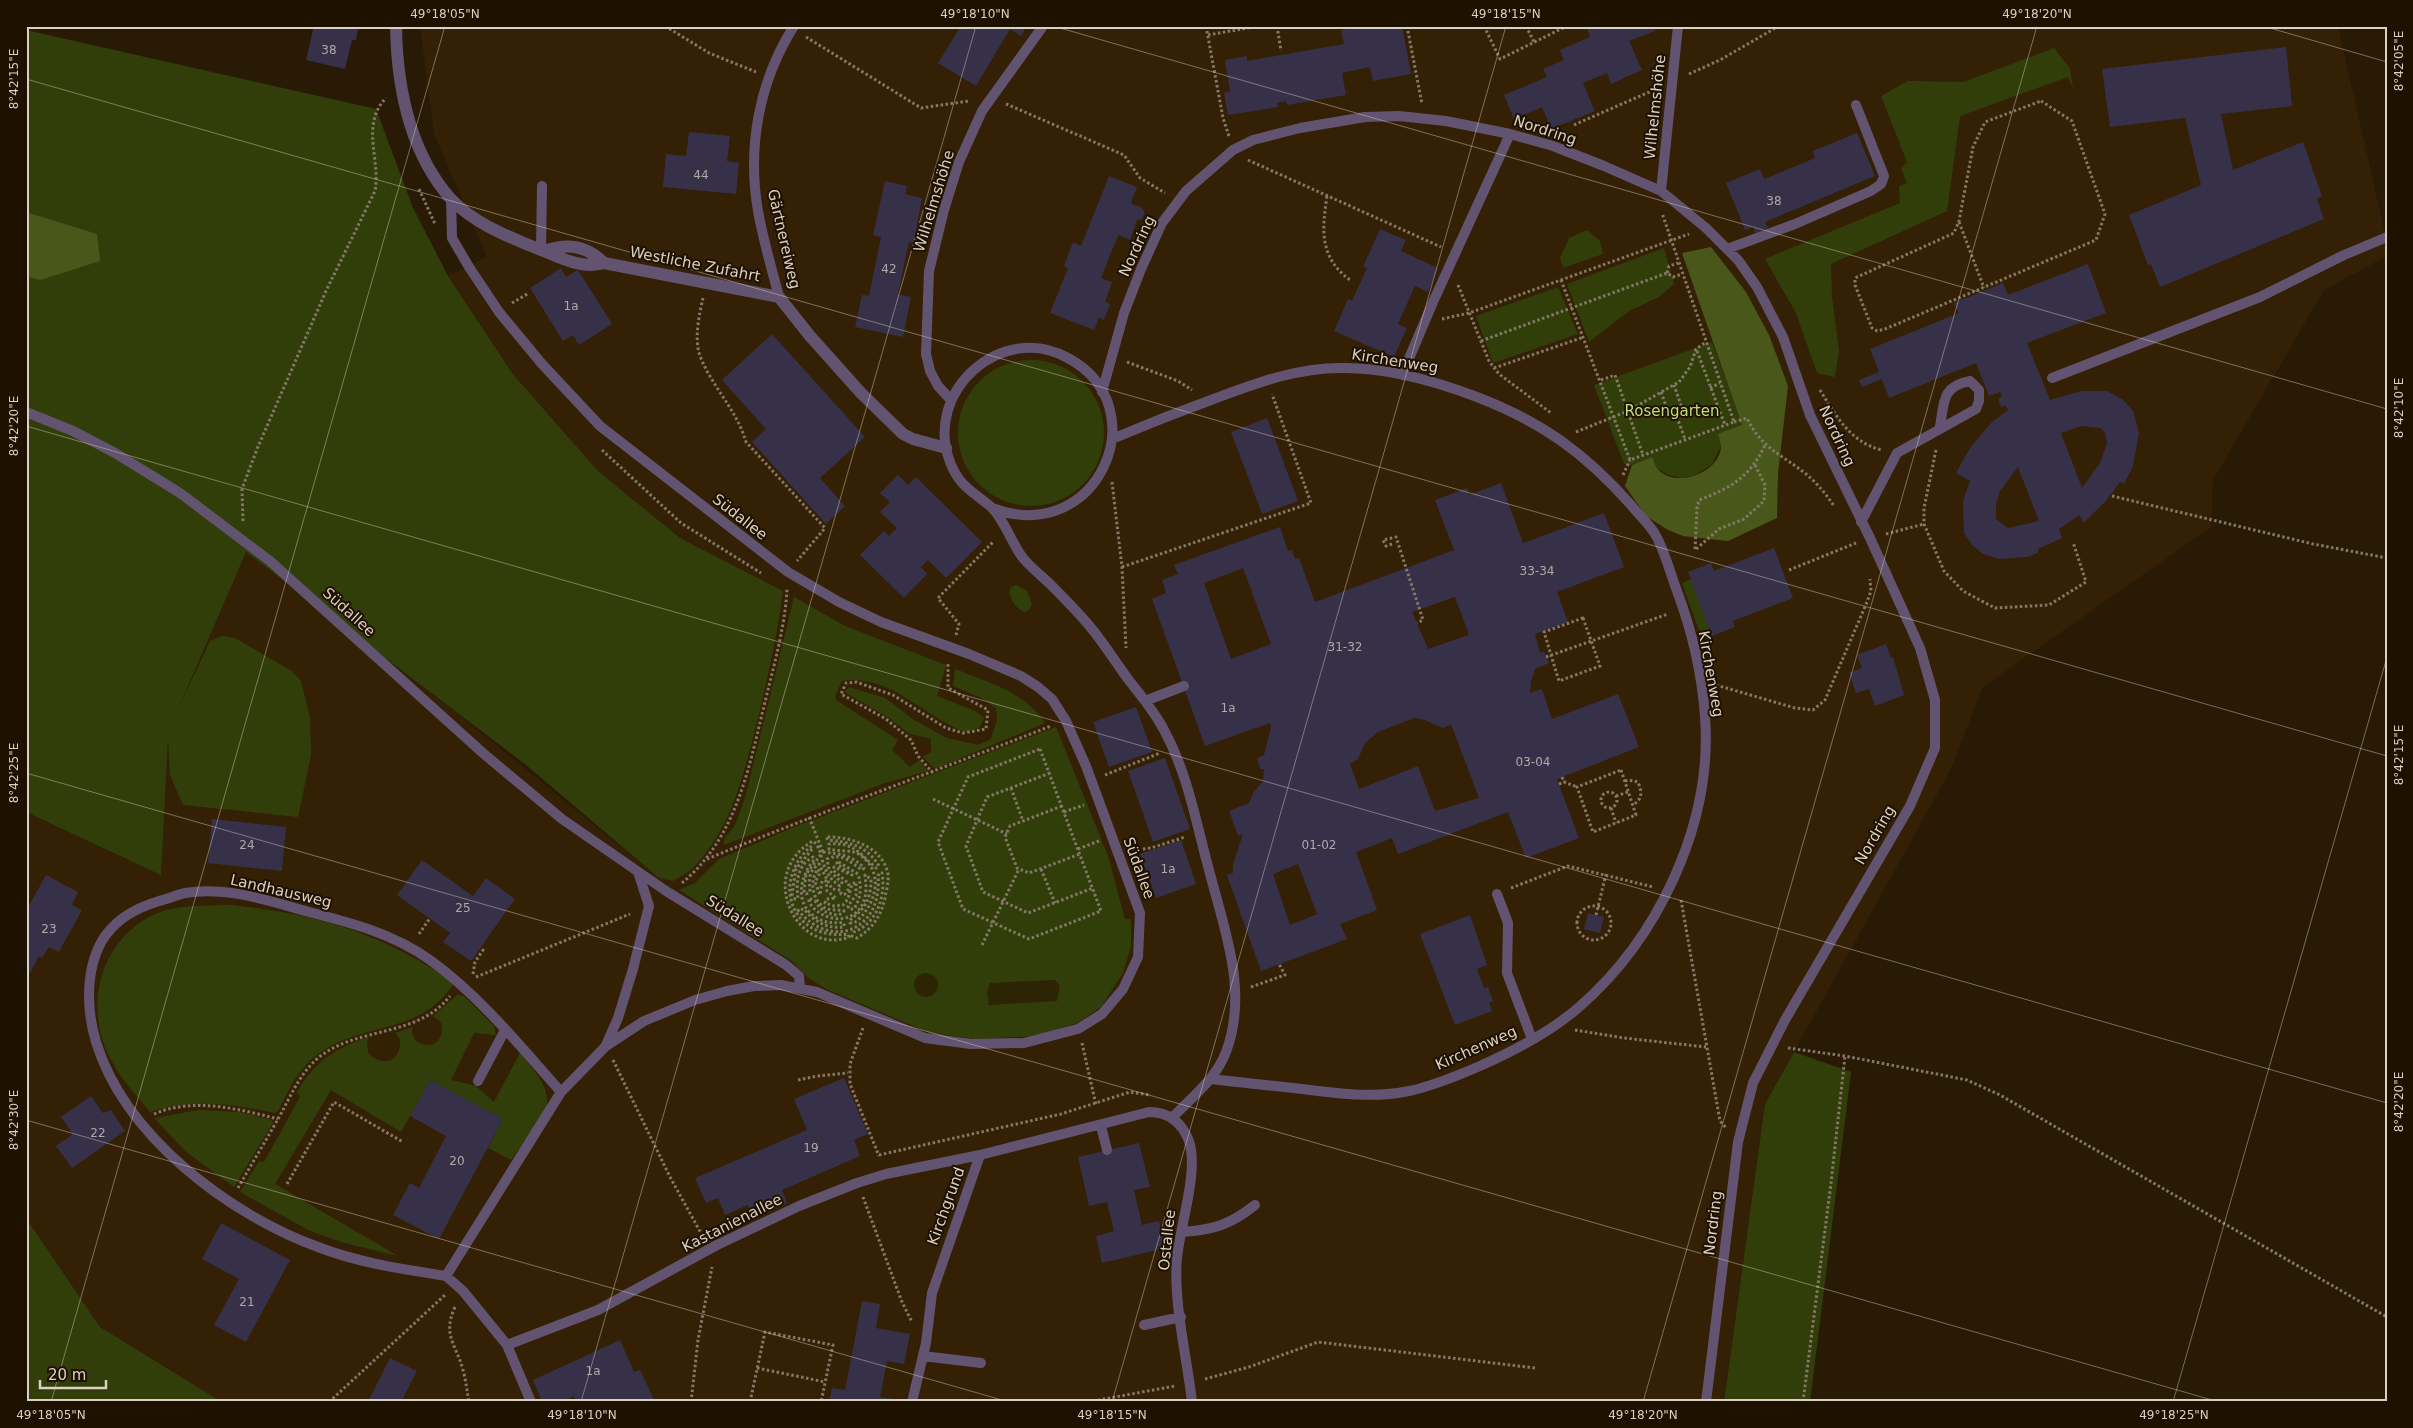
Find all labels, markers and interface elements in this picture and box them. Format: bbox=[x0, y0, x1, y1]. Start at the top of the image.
text: 49°18'05"N bbox=[410, 7, 480, 21]
text: 49°18'10"N bbox=[940, 7, 1010, 21]
text: 49°18'15"N bbox=[1471, 7, 1541, 21]
text: 49°18'20"N bbox=[2002, 7, 2072, 21]
text: 8°42'05"E bbox=[2392, 31, 2406, 91]
house number: 38 bbox=[321, 43, 337, 57]
text: 8°42'15"E bbox=[7, 49, 21, 109]
street label: Wilhelmshöhe bbox=[1641, 54, 1669, 160]
street label: Nordring bbox=[1511, 111, 1579, 149]
street label: Wilhelmshöhe bbox=[910, 148, 958, 254]
house number: 44 bbox=[693, 168, 709, 182]
street label: Gärtnereiweg bbox=[764, 187, 804, 291]
house number: 38 bbox=[1766, 194, 1782, 208]
street label: Nordring bbox=[1115, 213, 1159, 279]
street label: Westliche Zufahrt bbox=[628, 242, 762, 286]
house number: 42 bbox=[881, 262, 897, 276]
house number: 1a bbox=[564, 299, 579, 313]
street label: Kirchenweg bbox=[1350, 345, 1440, 377]
text: 8°42'10"E bbox=[2392, 378, 2406, 438]
text: 8°42'20"E bbox=[7, 396, 21, 456]
park label: Rosengarten bbox=[1625, 402, 1719, 420]
street label: Nordring bbox=[1815, 403, 1859, 469]
street label: Südallee bbox=[709, 490, 771, 544]
house number: 33-34 bbox=[1520, 564, 1554, 578]
street label: Südallee bbox=[319, 584, 379, 640]
street label: Kirchenweg bbox=[1695, 629, 1727, 719]
house number: 31-32 bbox=[1328, 640, 1362, 654]
house number: 1a bbox=[1221, 701, 1236, 715]
text: 8°42'15"E bbox=[2392, 725, 2406, 785]
text: 8°42'25"E bbox=[7, 743, 21, 803]
house number: 03-04 bbox=[1516, 755, 1550, 769]
street label: Nordring bbox=[1851, 802, 1899, 868]
street label: Südallee bbox=[1120, 835, 1158, 901]
house number: 24 bbox=[239, 838, 255, 852]
house number: 01-02 bbox=[1302, 838, 1336, 852]
house number: 1a bbox=[1161, 862, 1176, 876]
street label: Landhausweg bbox=[228, 871, 334, 911]
street label: Südallee bbox=[703, 891, 767, 941]
house number: 25 bbox=[455, 901, 471, 915]
house number: 23 bbox=[41, 922, 57, 936]
street label: Kirchenweg bbox=[1432, 1022, 1520, 1074]
text: 8°42'20"E bbox=[2392, 1072, 2406, 1132]
text: 8°42'30"E bbox=[7, 1090, 21, 1150]
house number: 22 bbox=[90, 1126, 106, 1140]
house number: 19 bbox=[803, 1141, 819, 1155]
house number: 20 bbox=[449, 1154, 465, 1168]
street label: Kirchgrund bbox=[924, 1164, 968, 1248]
street label: Kastanienallee bbox=[679, 1190, 785, 1256]
street label: Nordring bbox=[1700, 1190, 1726, 1256]
street label: Ostallee bbox=[1155, 1208, 1179, 1272]
house number: 21 bbox=[239, 1295, 255, 1309]
scale bar bbox=[40, 1358, 106, 1390]
house number: 1a bbox=[586, 1364, 601, 1378]
text: 20 m bbox=[48, 1366, 86, 1384]
text: 49°18'05"N bbox=[16, 1408, 86, 1422]
text: 49°18'10"N bbox=[547, 1408, 617, 1422]
text: 49°18'15"N bbox=[1077, 1408, 1147, 1422]
text: 49°18'20"N bbox=[1608, 1408, 1678, 1422]
text: 49°18'25"N bbox=[2139, 1408, 2209, 1422]

